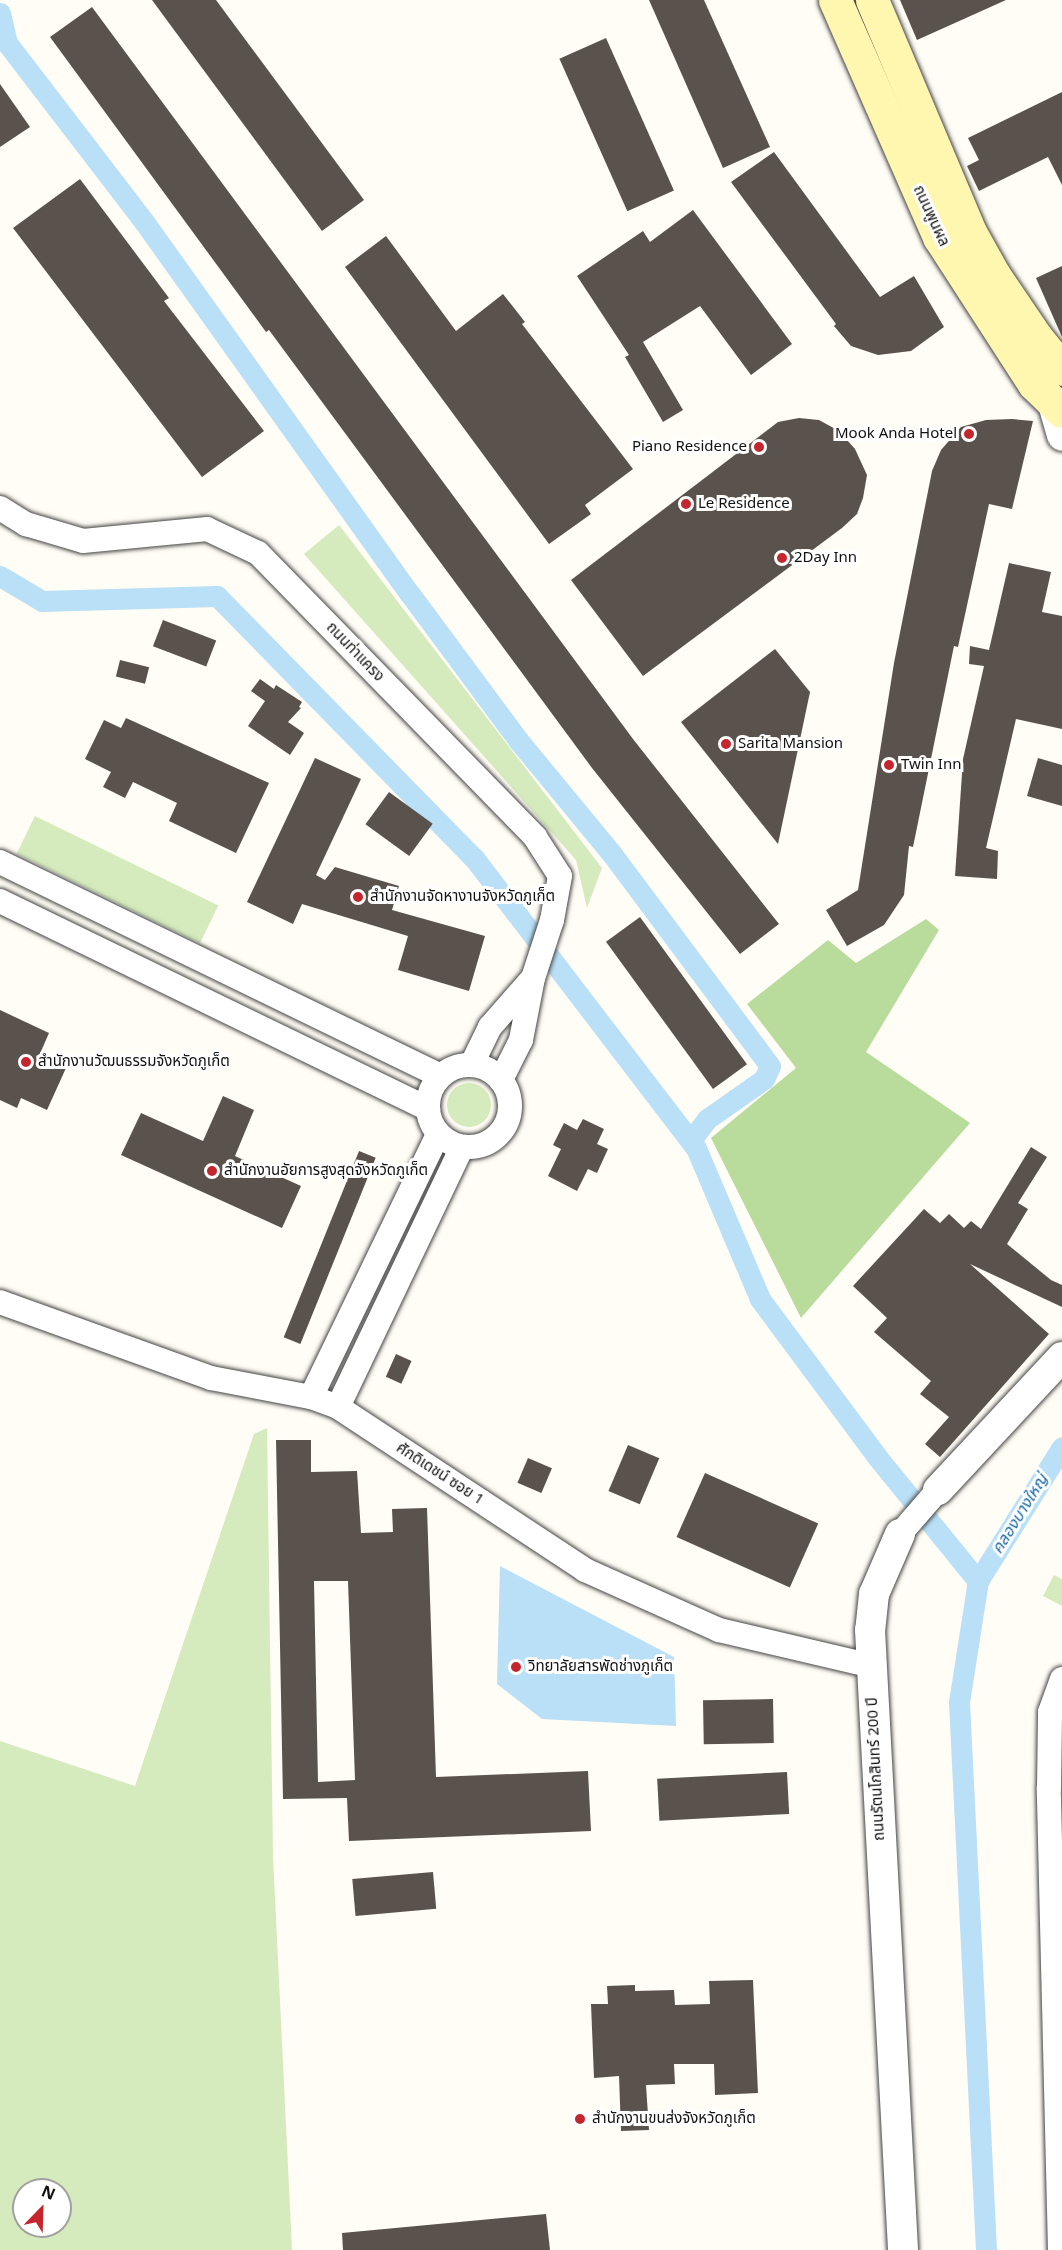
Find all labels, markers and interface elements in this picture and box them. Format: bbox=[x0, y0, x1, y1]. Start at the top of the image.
street label: ถนนพูนผล bbox=[909, 183, 953, 249]
place label: Mook Anda Hotel bbox=[838, 425, 957, 443]
marker: Mook Anda Hotel bbox=[962, 427, 976, 441]
place label: Piano Residence bbox=[632, 438, 747, 456]
marker: Piano Residence bbox=[752, 440, 766, 454]
place label: Le Residence bbox=[698, 495, 789, 513]
marker: Le Residence bbox=[679, 497, 693, 511]
place label: 2Day Inn bbox=[794, 549, 855, 567]
marker: 2Day Inn bbox=[775, 551, 789, 565]
street label: ถนนท่าแครง bbox=[322, 619, 388, 685]
place label: Sarita Mansion bbox=[738, 735, 842, 753]
marker: Sarita Mansion bbox=[719, 737, 733, 751]
place label: Twin Inn bbox=[901, 756, 961, 774]
marker: Twin Inn bbox=[882, 758, 896, 772]
place label: สำนักงานจัดหางานจังหวัดภูเก็ต bbox=[370, 888, 555, 906]
marker: สำนักงานจัดหางานจังหวัดภูเก็ต bbox=[351, 890, 365, 904]
place label: สำนักงานวัฒนธรรมจังหวัดภูเก็ต bbox=[38, 1053, 230, 1071]
marker: สำนักงานวัฒนธรรมจังหวัดภูเก็ต bbox=[19, 1055, 33, 1069]
place label: สำนักงานอัยการสูงสุดจังหวัดภูเก็ต bbox=[224, 1162, 428, 1180]
marker: สำนักงานอัยการสูงสุดจังหวัดภูเก็ต bbox=[205, 1164, 219, 1178]
street label: ศักดิเดชน์ ซอย 1 bbox=[393, 1439, 487, 1509]
water label: คลองบางใหญ่ bbox=[988, 1471, 1052, 1557]
place label: วิทยาลัยสารพัดช่างภูเก็ต bbox=[528, 1658, 673, 1676]
marker: วิทยาลัยสารพัดช่างภูเก็ต bbox=[509, 1660, 523, 1674]
street label: ถนนรัตนโกสินทร์ 200 ปี bbox=[863, 1698, 889, 1840]
place label: สำนักงานขนส่งจังหวัดภูเก็ต bbox=[592, 2110, 756, 2128]
marker: สำนักงานขนส่งจังหวัดภูเก็ต bbox=[573, 2112, 587, 2126]
north arrow bbox=[12, 2178, 72, 2238]
text: N bbox=[38, 2180, 59, 2207]

